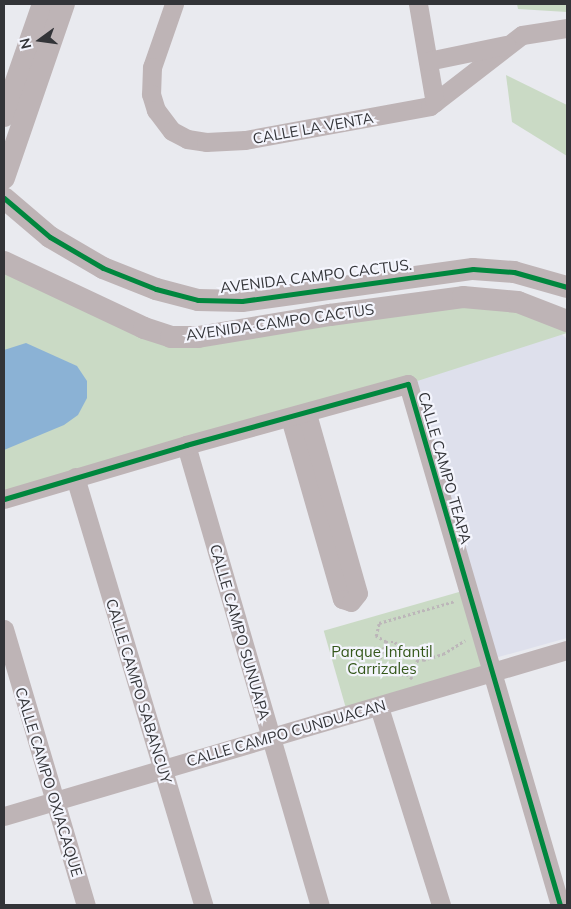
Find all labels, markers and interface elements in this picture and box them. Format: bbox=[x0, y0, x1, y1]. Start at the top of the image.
north arrow bbox=[15, 15, 65, 65]
text: N bbox=[15, 36, 35, 51]
street label: CALLE LA VENTA bbox=[251, 109, 375, 147]
street label: AVENIDA CAMPO CACTUS. bbox=[219, 255, 413, 297]
street label: AVENIDA CAMPO CACTUS bbox=[185, 300, 375, 344]
street label: CALLE CAMPO TEAPA bbox=[415, 390, 475, 546]
street label: CALLE CAMPO SUNUAPA bbox=[206, 542, 274, 722]
street label: CALLE CAMPO SABANCUY bbox=[102, 597, 176, 785]
park label: Parque Infantil Carrizales bbox=[331, 642, 433, 677]
street label: CALLE CAMPO OXIACAQUE bbox=[12, 685, 86, 879]
street label: CALLE CAMPO CUNDUACAN bbox=[184, 696, 388, 770]

